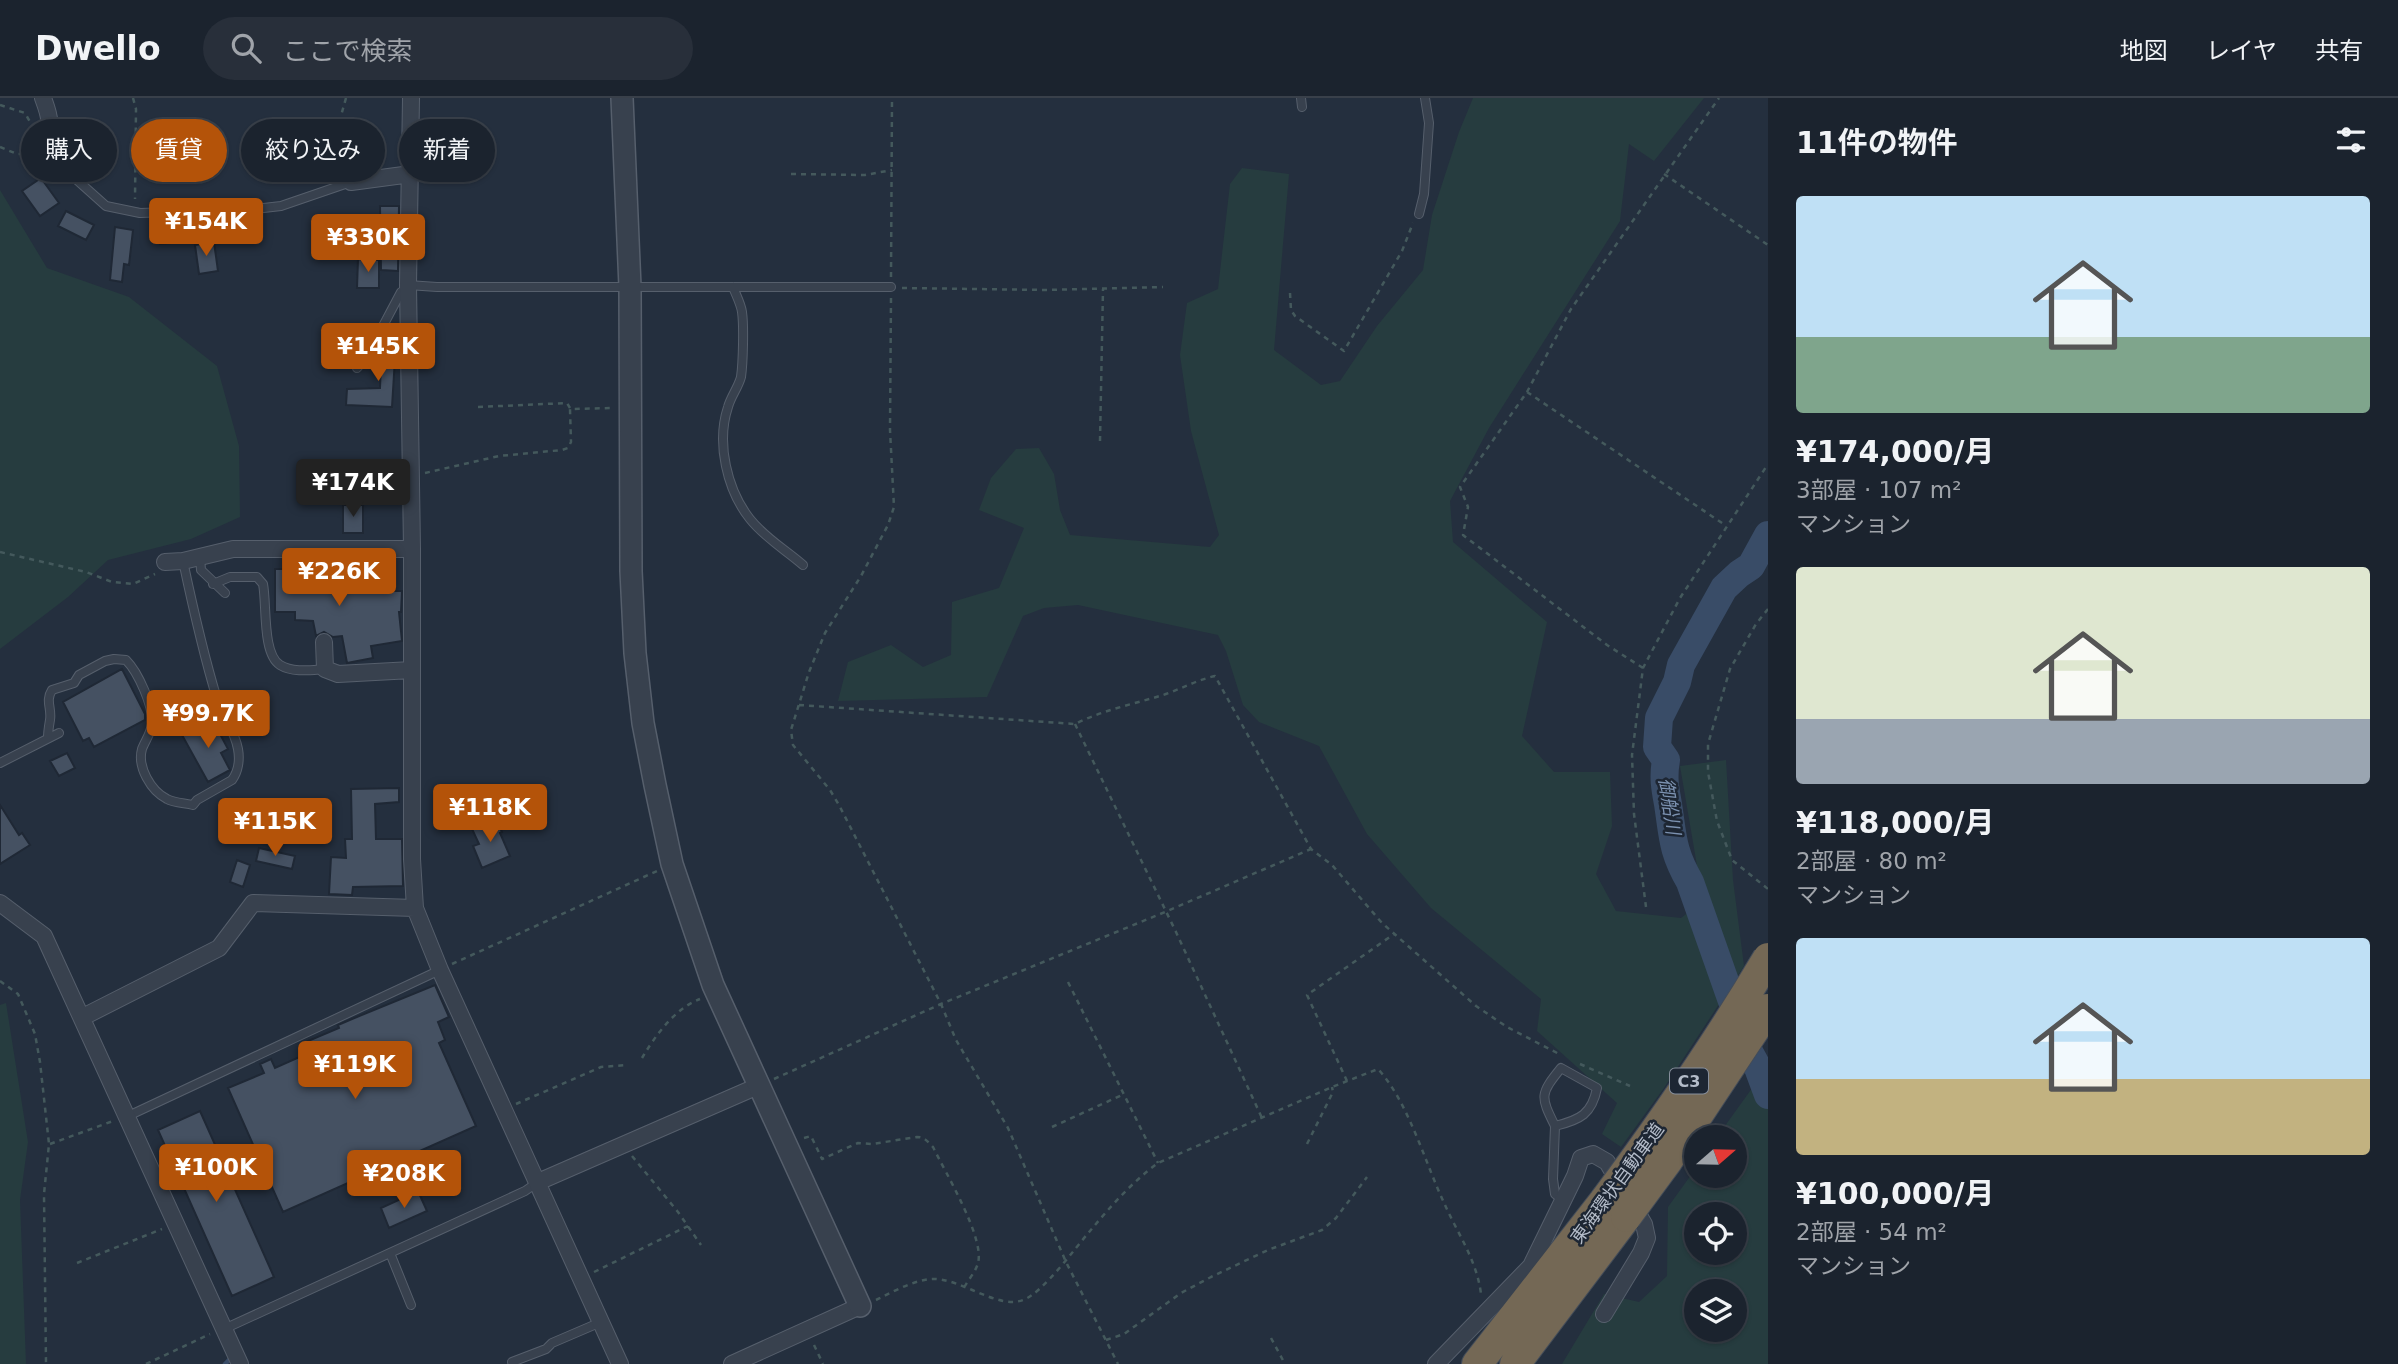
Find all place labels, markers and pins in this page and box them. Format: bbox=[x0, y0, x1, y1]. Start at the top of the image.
pin: ¥154K bbox=[157, 198, 255, 258]
pin: ¥330K bbox=[319, 214, 417, 274]
pin: ¥145K bbox=[329, 324, 427, 383]
pin: ¥174K bbox=[304, 460, 402, 519]
pin: ¥226K bbox=[290, 548, 388, 608]
pin: ¥99.7K bbox=[151, 690, 265, 750]
pin: ¥118K bbox=[441, 784, 539, 844]
pin: ¥115K bbox=[226, 798, 324, 858]
pin: ¥119K bbox=[306, 1042, 404, 1101]
pin: ¥100K bbox=[167, 1144, 265, 1204]
pin: ¥208K bbox=[355, 1150, 453, 1210]

